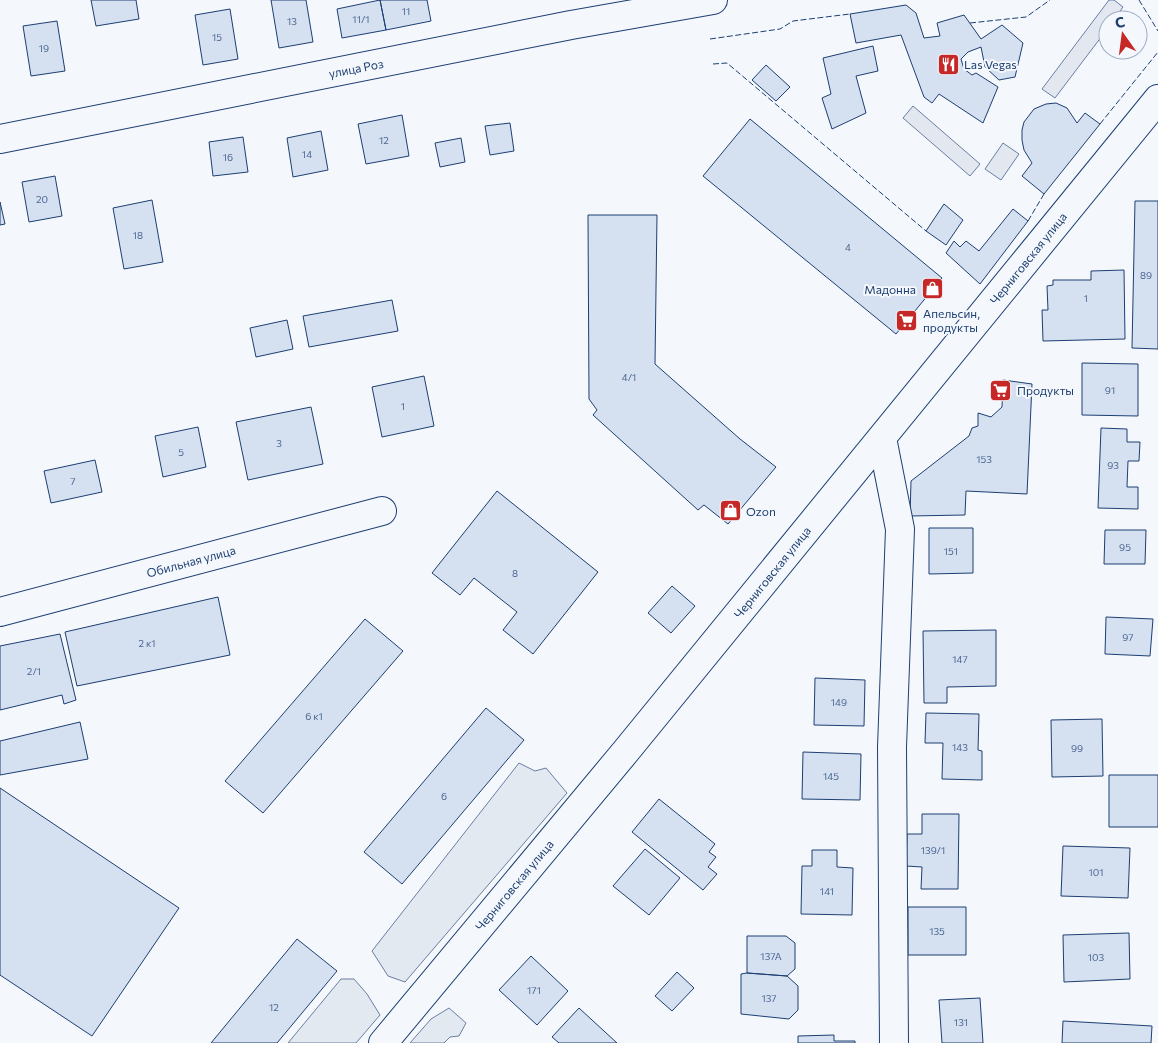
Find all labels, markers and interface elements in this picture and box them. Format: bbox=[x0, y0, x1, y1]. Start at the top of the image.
house number: 11 bbox=[402, 5, 410, 17]
north arrow bbox=[1098, 10, 1148, 60]
text: С bbox=[1113, 12, 1126, 31]
house number: 11/1 bbox=[352, 13, 370, 25]
house number: 13 bbox=[287, 15, 297, 27]
house number: 15 bbox=[212, 31, 222, 43]
house number: 19 bbox=[39, 42, 49, 54]
restaurant icon: Las Vegas bbox=[936, 52, 960, 76]
street label: улица Роз bbox=[327, 56, 385, 80]
place label: Las Vegas bbox=[964, 57, 1017, 71]
house number: 12 bbox=[379, 134, 389, 146]
house number: 14 bbox=[302, 148, 312, 160]
house number: 16 bbox=[223, 151, 233, 163]
house number: 20 bbox=[36, 193, 48, 205]
street label: Черниговская улица bbox=[987, 209, 1069, 307]
house number: 18 bbox=[133, 229, 143, 241]
house number: 4 bbox=[845, 241, 851, 253]
house number: 89 bbox=[1140, 269, 1152, 281]
shop icon: Мадонна bbox=[920, 277, 944, 301]
place label: Мадонна bbox=[864, 282, 916, 296]
house number: 1 bbox=[1084, 292, 1088, 304]
place label: Апельсин, продукты bbox=[923, 306, 980, 334]
supermarket icon: Апельсин, продукты bbox=[895, 308, 919, 332]
house number: 4/1 bbox=[622, 371, 636, 383]
supermarket icon: Продукты bbox=[989, 378, 1013, 402]
place label: Продукты bbox=[1017, 383, 1074, 397]
house number: 91 bbox=[1105, 384, 1115, 396]
house number: 1 bbox=[401, 400, 405, 412]
house number: 3 bbox=[276, 437, 282, 449]
house number: 5 bbox=[178, 446, 184, 458]
house number: 153 bbox=[976, 453, 992, 465]
house number: 93 bbox=[1107, 459, 1119, 471]
house number: 7 bbox=[70, 475, 76, 487]
shop icon: Ozon bbox=[718, 499, 742, 523]
place label: Ozon bbox=[746, 504, 776, 518]
street label: Черниговская улица bbox=[731, 523, 813, 621]
house number: 95 bbox=[1119, 541, 1131, 553]
street label: Обильная улица bbox=[145, 542, 237, 580]
house number: 151 bbox=[944, 545, 958, 557]
house number: 8 bbox=[512, 567, 518, 579]
house number: 97 bbox=[1122, 631, 1134, 643]
house number: 2 к1 bbox=[138, 637, 156, 649]
house number: 147 bbox=[952, 653, 968, 665]
house number: 2/1 bbox=[27, 665, 41, 677]
house number: 149 bbox=[831, 696, 847, 708]
house number: 6 к1 bbox=[305, 710, 323, 722]
house number: 143 bbox=[952, 741, 968, 753]
house number: 99 bbox=[1071, 742, 1083, 754]
house number: 145 bbox=[823, 770, 839, 782]
house number: 6 bbox=[441, 790, 447, 802]
street label: Черниговская улица bbox=[472, 837, 556, 933]
house number: 139/1 bbox=[921, 844, 945, 856]
house number: 101 bbox=[1088, 866, 1104, 878]
house number: 141 bbox=[820, 885, 834, 897]
house number: 135 bbox=[929, 925, 945, 937]
house number: 137А bbox=[760, 950, 782, 962]
house number: 103 bbox=[1088, 951, 1105, 963]
house number: 171 bbox=[527, 984, 541, 996]
house number: 137 bbox=[761, 992, 777, 1004]
house number: 12 bbox=[269, 1001, 279, 1013]
house number: 131 bbox=[954, 1016, 968, 1028]

